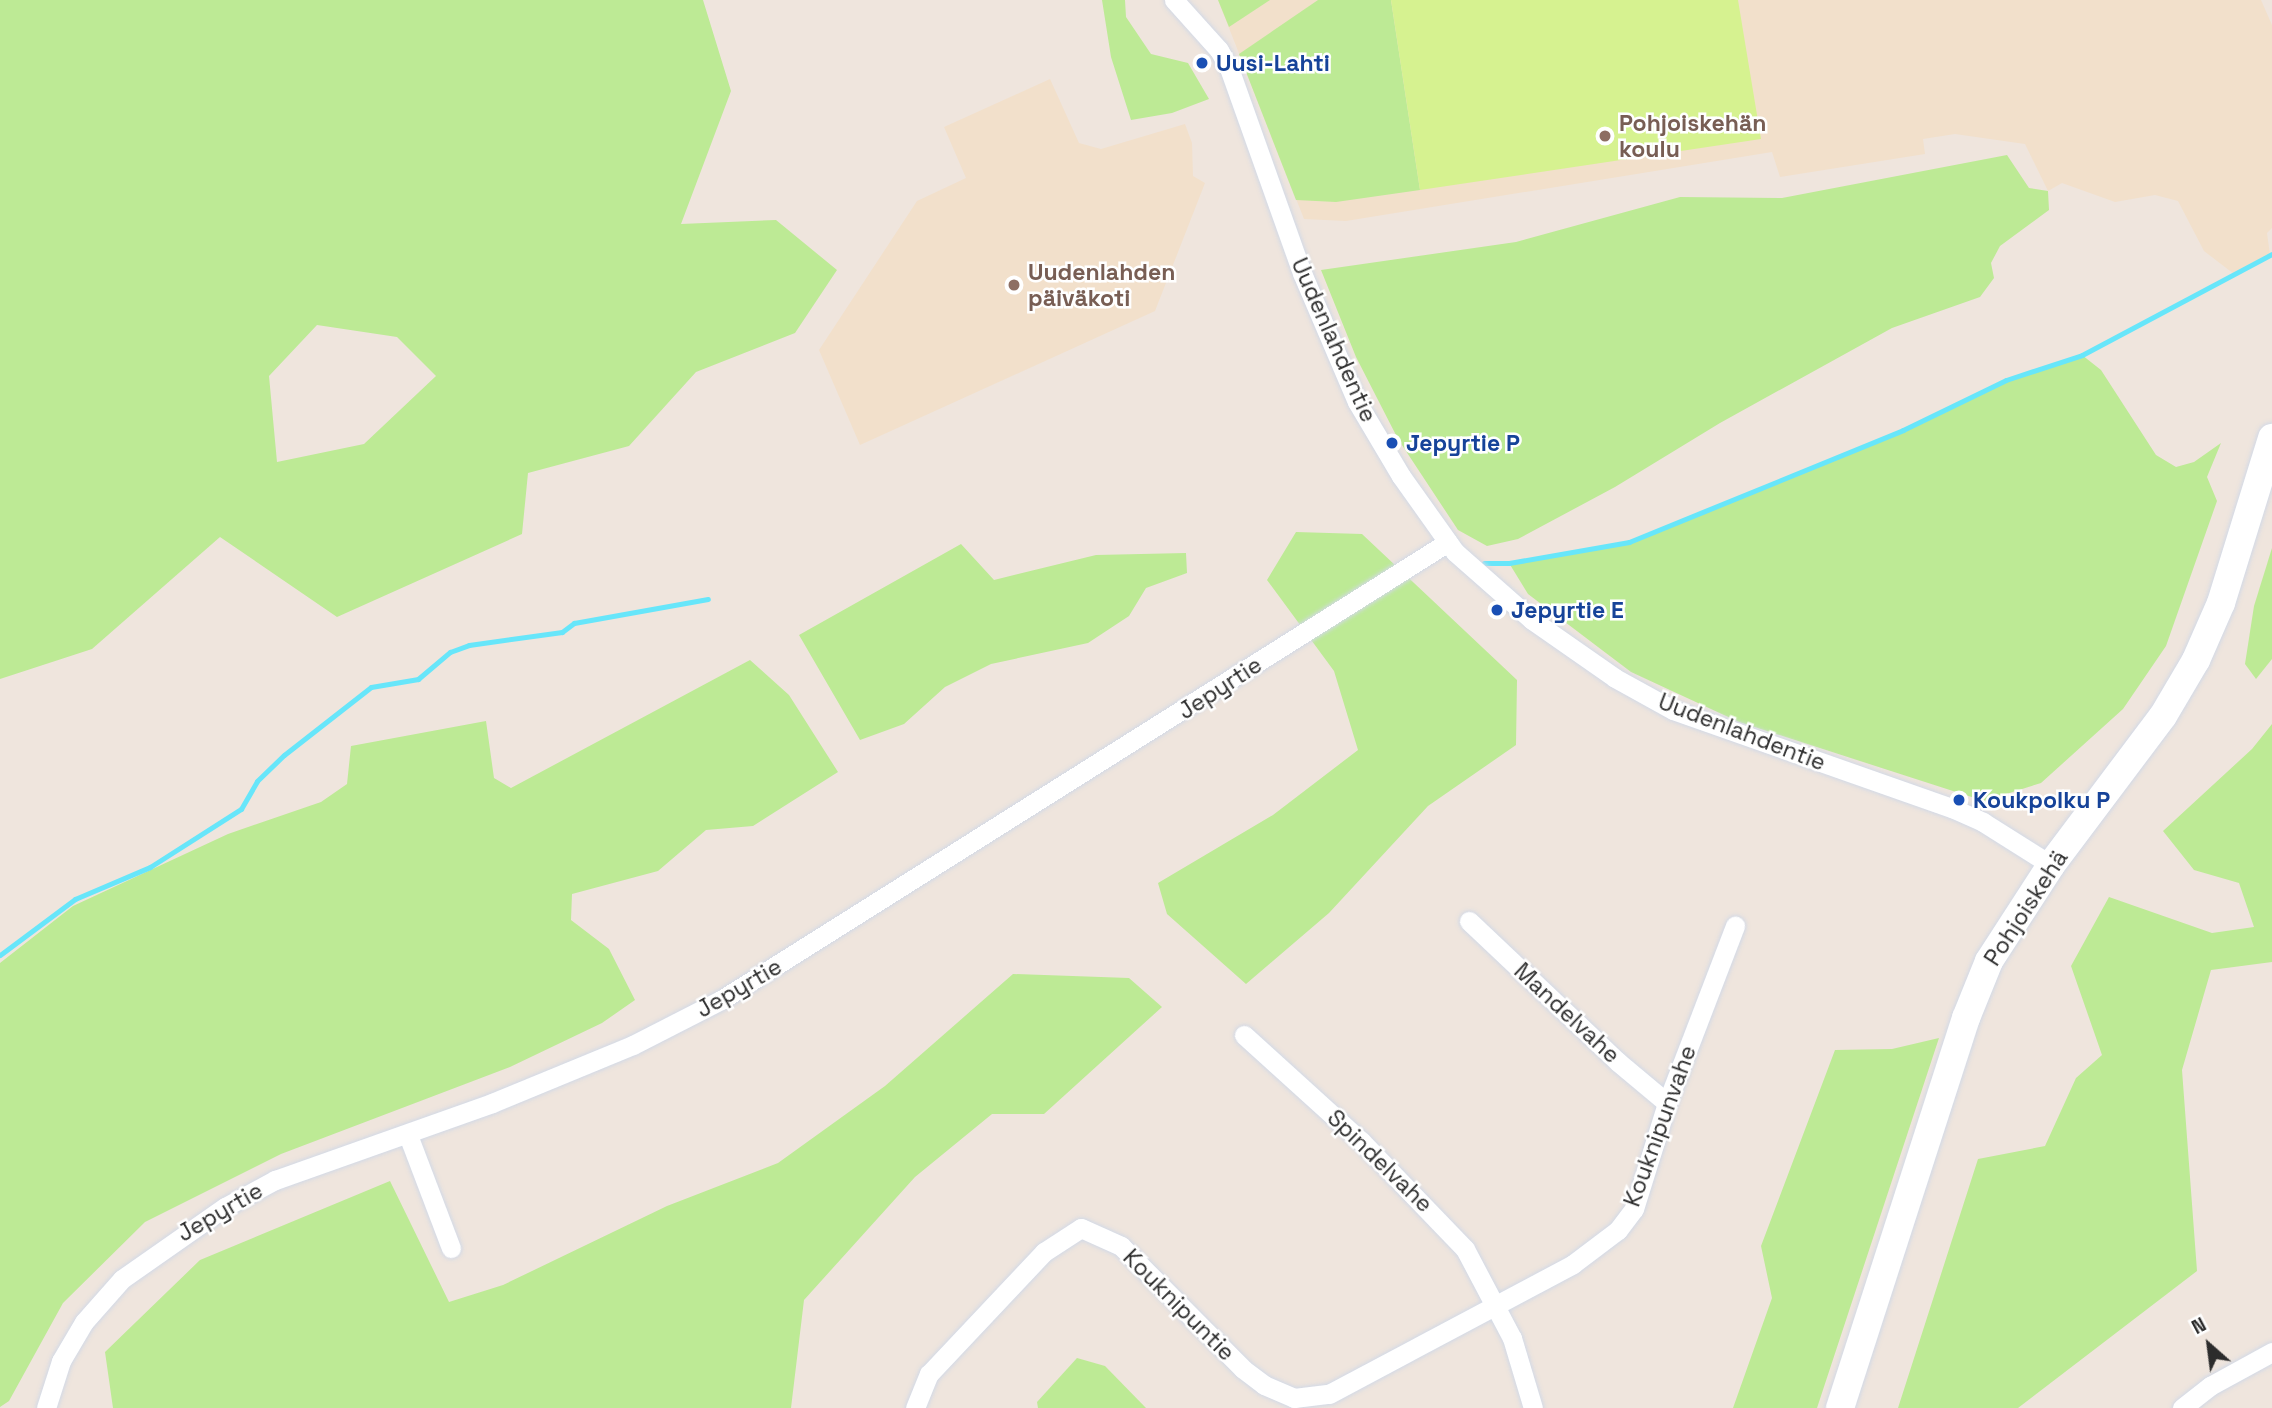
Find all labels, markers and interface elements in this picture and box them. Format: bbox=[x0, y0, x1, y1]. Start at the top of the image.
place label: Uusi-Lahti bbox=[1216, 49, 1330, 77]
marker: Uusi-Lahti bbox=[1194, 55, 1210, 71]
place label: Pohjoiskehän koulu bbox=[1619, 109, 1766, 163]
marker: Pohjoiskehän koulu bbox=[1597, 128, 1613, 144]
street label: Uudenlahdentie bbox=[1285, 254, 1383, 426]
place label: Uudenlahden päiväkoti bbox=[1028, 258, 1175, 312]
marker: Uudenlahden päiväkoti bbox=[1006, 277, 1022, 293]
place label: Jepyrtie P bbox=[1406, 429, 1520, 457]
marker: Jepyrtie P bbox=[1384, 435, 1400, 451]
place label: Jepyrtie E bbox=[1511, 596, 1624, 624]
marker: Jepyrtie E bbox=[1489, 602, 1505, 618]
street label: Jepyrtie bbox=[1173, 651, 1267, 725]
street label: Uudenlahdentie bbox=[1654, 687, 1830, 777]
place label: Koukpolku P bbox=[1973, 786, 2110, 814]
marker: Koukpolku P bbox=[1951, 792, 1967, 808]
street label: Pohjoiskehä bbox=[1978, 845, 2074, 971]
street label: Jepyrtie bbox=[691, 953, 787, 1023]
street label: Mandelvahe bbox=[1508, 957, 1626, 1069]
street label: Kouknipunvahe bbox=[1618, 1042, 1702, 1210]
street label: Spindelvahe bbox=[1322, 1104, 1438, 1218]
street label: Jepyrtie bbox=[172, 1177, 268, 1247]
street label: Kouknipuntie bbox=[1117, 1243, 1241, 1367]
north arrow bbox=[2174, 1310, 2244, 1380]
text: N bbox=[2187, 1312, 2210, 1340]

